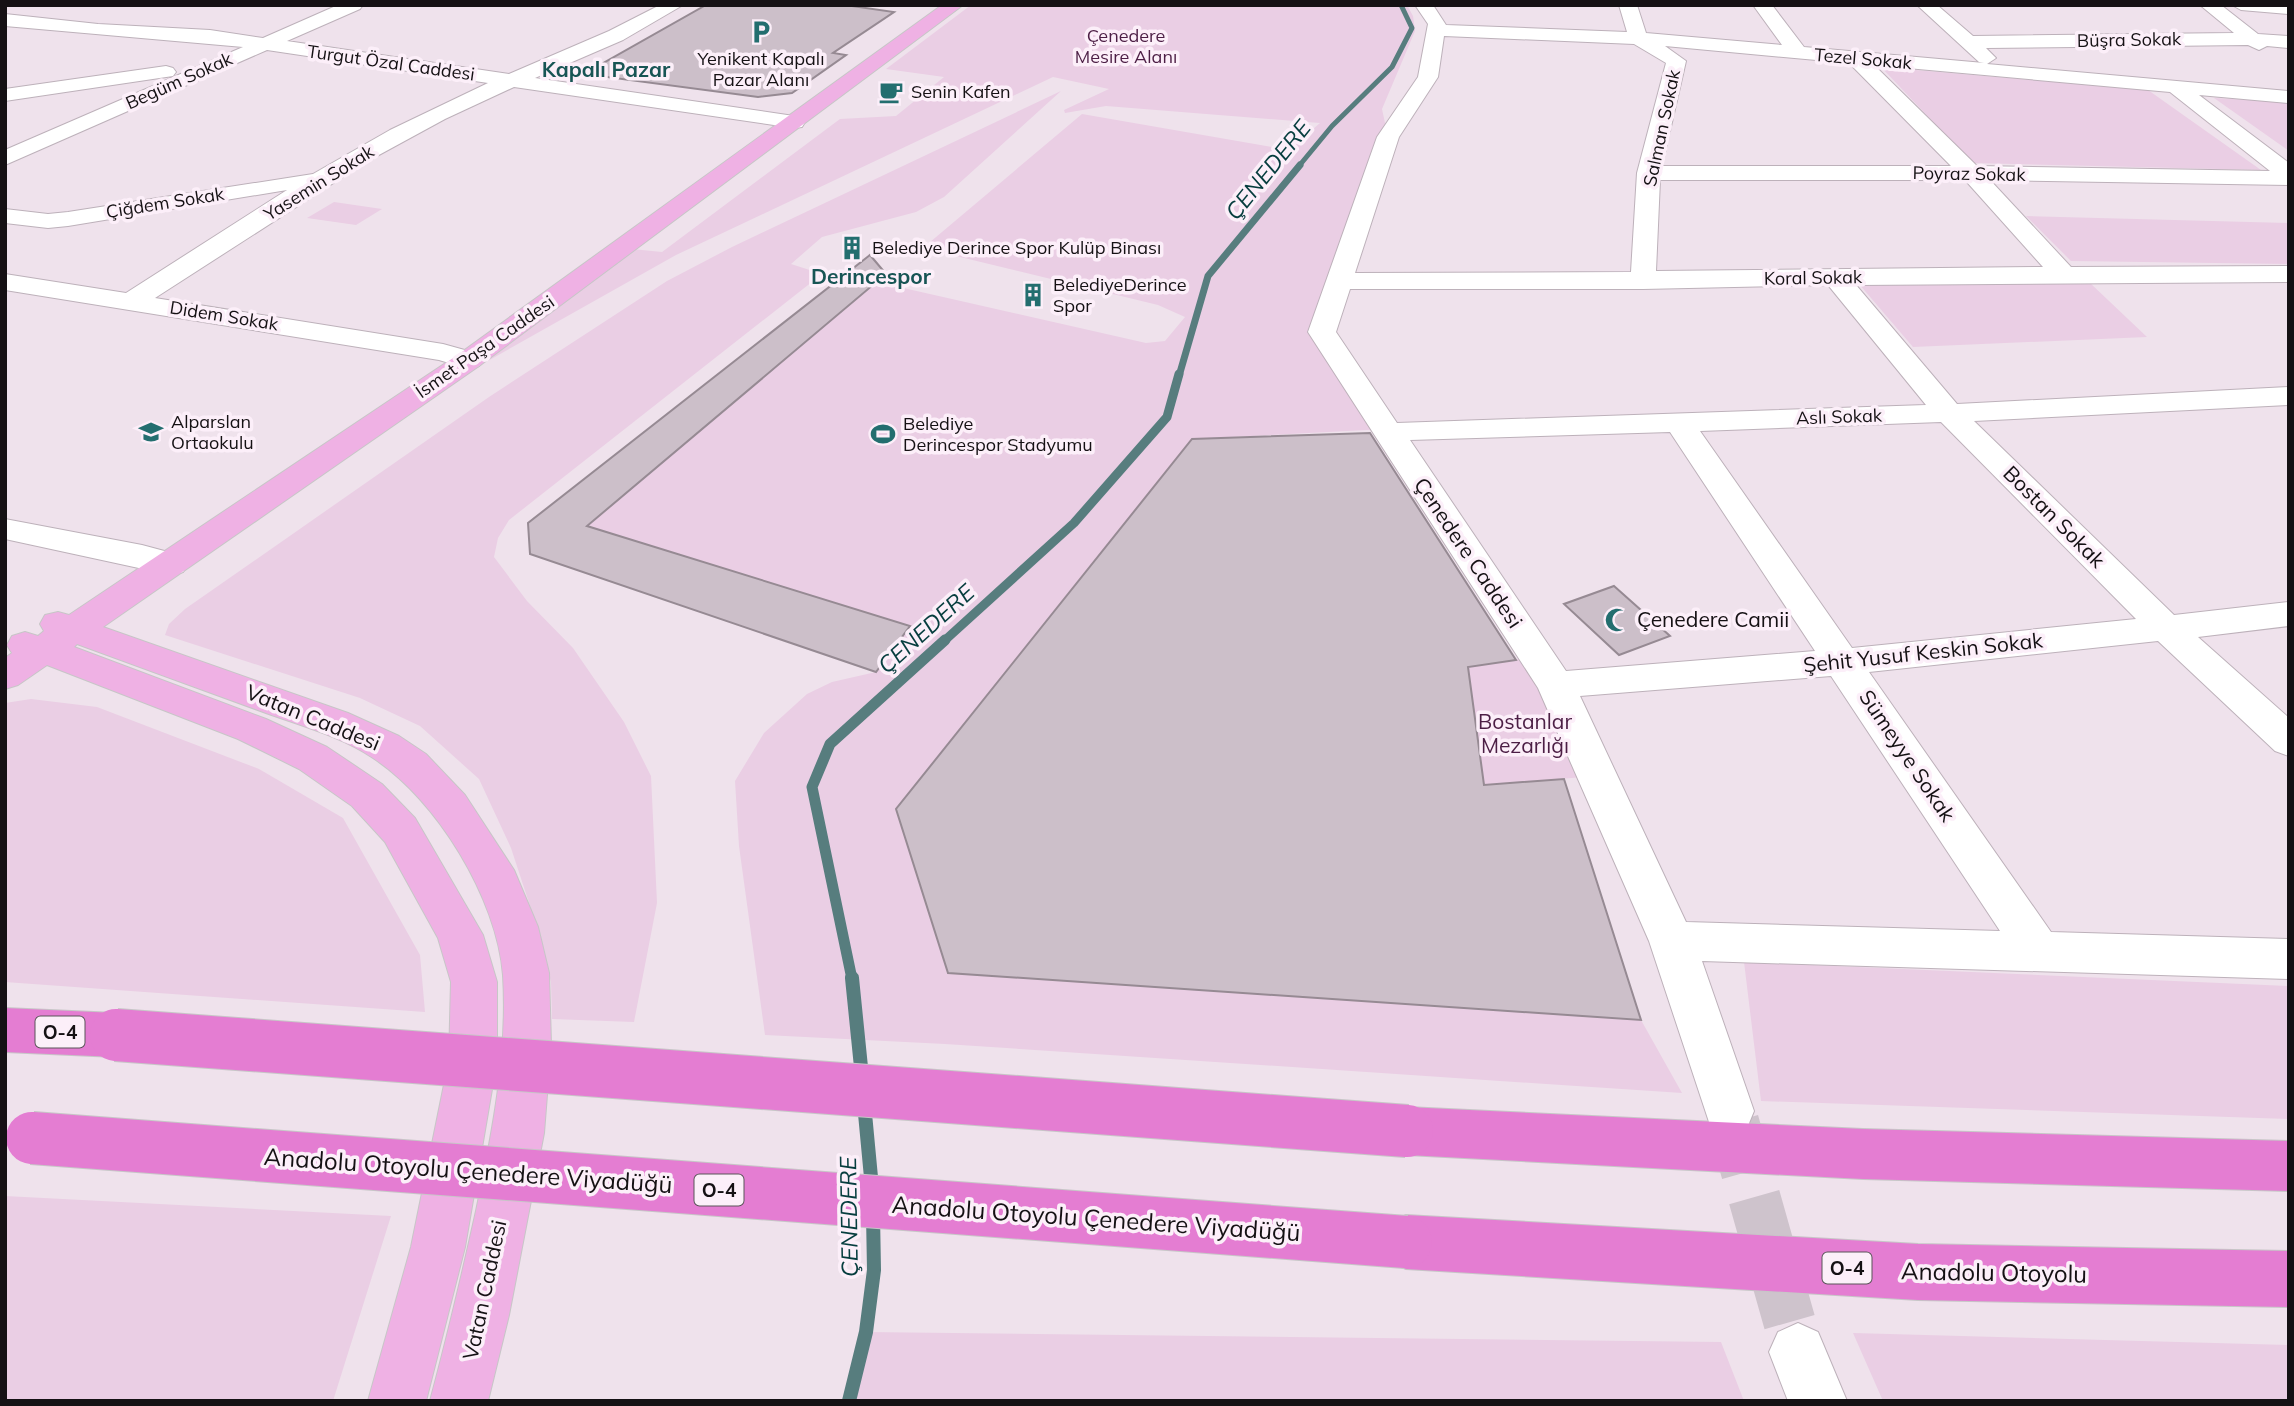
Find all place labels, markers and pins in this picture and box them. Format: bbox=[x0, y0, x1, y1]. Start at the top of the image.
parking icon: Yenikent Kapalı Pazar Alanı bbox=[747, 18, 775, 46]
place label: Yenikent Kapalı Pazar Alanı bbox=[697, 47, 824, 91]
cafe icon: Senin Kafen bbox=[877, 78, 905, 106]
place label: Senin Kafen bbox=[911, 80, 1010, 103]
building icon: Belediye Derince Spor Kulüp Binası bbox=[838, 234, 866, 262]
place label: Belediye Derince Spor Kulüp Binası bbox=[872, 236, 1161, 259]
place label: BelediyeDerince Spor bbox=[1053, 273, 1187, 317]
building icon: BelediyeDerince Spor bbox=[1019, 281, 1047, 309]
place label: Alparslan Ortaokulu bbox=[171, 410, 254, 454]
place label: Belediye Derincespor Stadyumu bbox=[903, 412, 1093, 456]
school or university icon: Alparslan Ortaokulu bbox=[137, 418, 165, 446]
sports icon: Belediye Derincespor Stadyumu bbox=[869, 420, 897, 448]
mosque icon: Çenedere Camii bbox=[1603, 606, 1631, 634]
place label: Çenedere Camii bbox=[1637, 606, 1789, 632]

